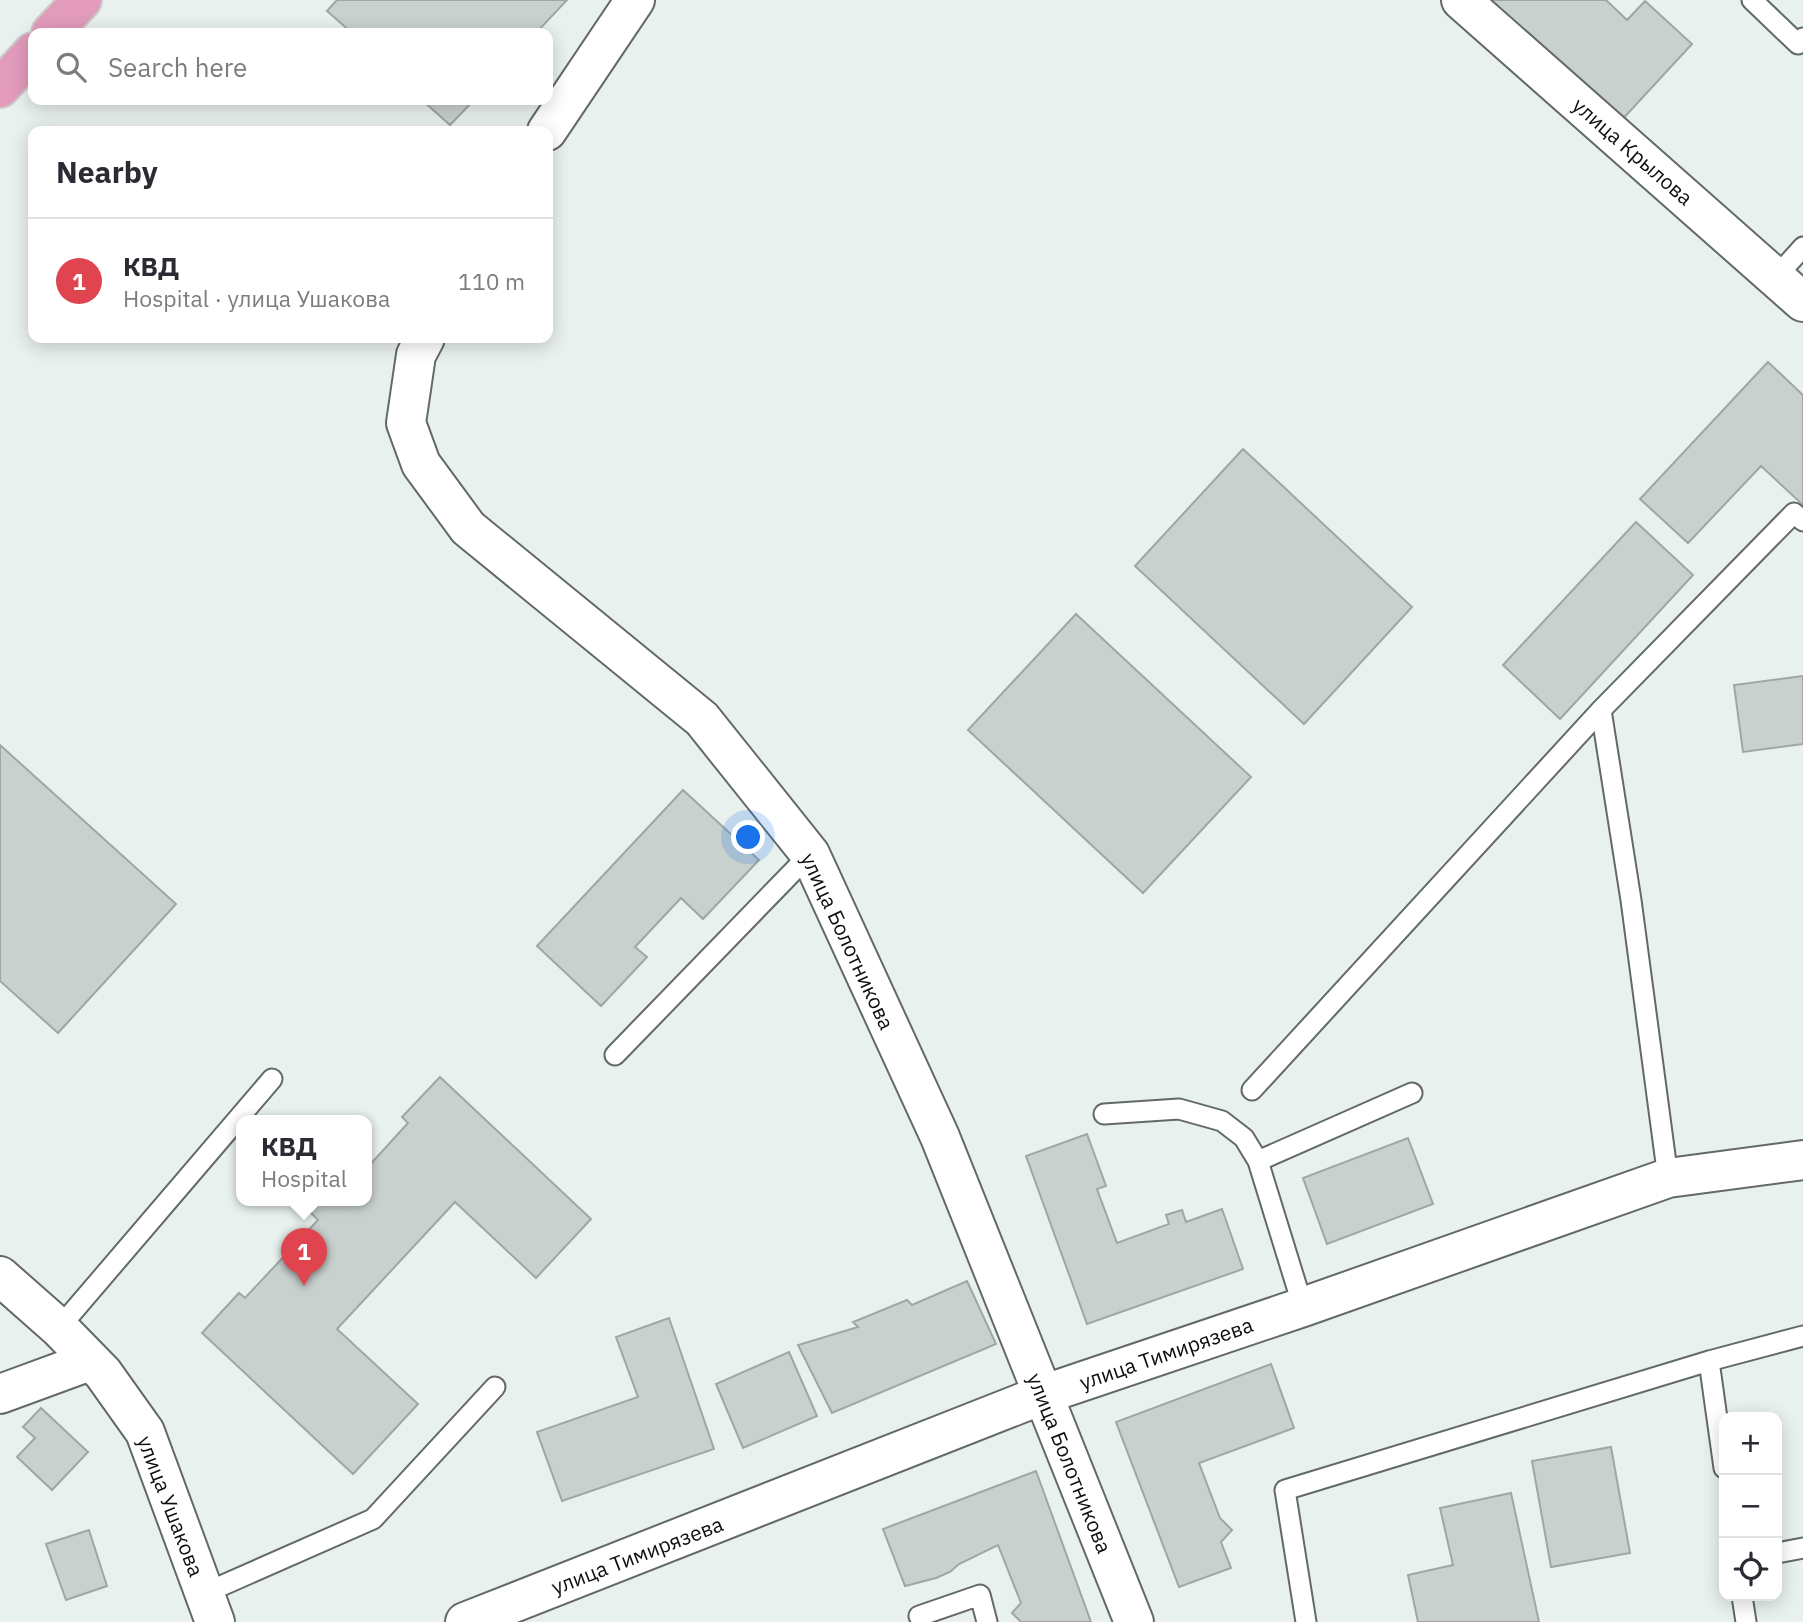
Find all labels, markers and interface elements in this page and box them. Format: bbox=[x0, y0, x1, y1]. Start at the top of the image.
search box bbox=[28, 28, 553, 105]
icon: search bbox=[52, 48, 90, 86]
text: Search here bbox=[108, 50, 247, 84]
street label: улица Крылова bbox=[1567, 91, 1699, 211]
text: Nearby bbox=[56, 152, 158, 191]
text: КВД bbox=[123, 249, 179, 283]
text: 1 bbox=[72, 266, 86, 296]
text: 110 m bbox=[458, 266, 525, 296]
text: Hospital · улица Ушакова bbox=[123, 283, 390, 313]
your location bbox=[731, 820, 765, 854]
street label: улица Болотникова bbox=[795, 848, 901, 1034]
popup bbox=[236, 1115, 372, 1206]
text: КВД bbox=[261, 1129, 317, 1163]
text: Hospital bbox=[261, 1163, 347, 1193]
pin: 1 bbox=[281, 1228, 327, 1286]
street label: улица Тимирязева bbox=[1075, 1310, 1257, 1396]
street label: улица Болотникова bbox=[1021, 1369, 1119, 1557]
map controls bbox=[1719, 1412, 1782, 1601]
button: + bbox=[1719, 1412, 1782, 1475]
street label: улица Ушакова bbox=[131, 1432, 211, 1580]
button: − bbox=[1719, 1475, 1782, 1538]
street label: улица Тимирязева bbox=[547, 1509, 727, 1601]
button: locate bbox=[1719, 1538, 1782, 1601]

